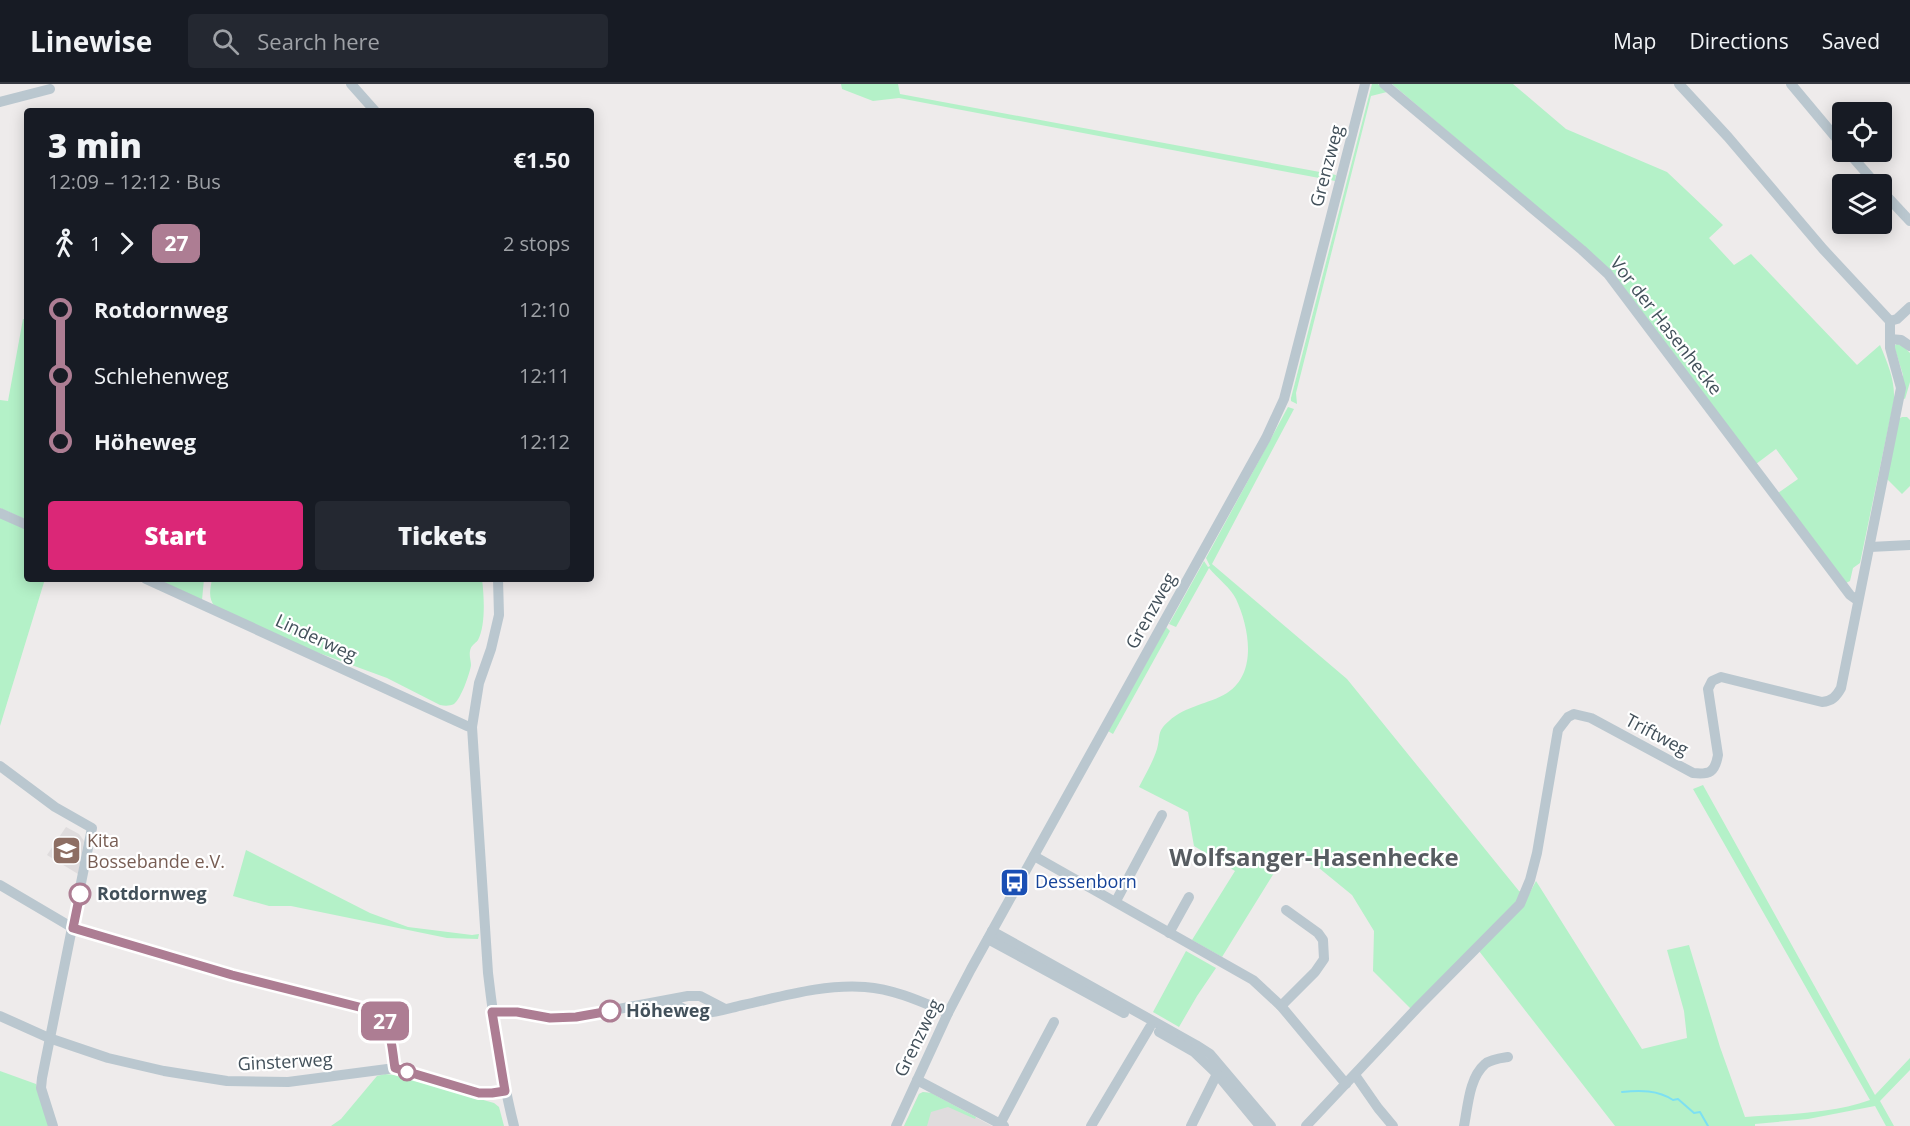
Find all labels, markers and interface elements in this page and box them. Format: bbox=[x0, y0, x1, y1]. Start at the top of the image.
search box bbox=[188, 14, 608, 68]
text: Linewise bbox=[30, 22, 152, 60]
icon: search bbox=[209, 25, 242, 58]
text: Search here bbox=[257, 26, 380, 56]
text: Map bbox=[1613, 27, 1656, 55]
text: Directions bbox=[1689, 27, 1789, 55]
text: Saved bbox=[1822, 27, 1880, 55]
map controls bbox=[1832, 102, 1892, 234]
button: locate bbox=[1832, 102, 1892, 162]
street label: Grenzweg bbox=[1304, 122, 1349, 209]
text: 3 min bbox=[48, 123, 142, 168]
text: €1.50 bbox=[513, 144, 570, 174]
text: 12:09 – 12:12 · Bus bbox=[48, 168, 221, 195]
button: layers bbox=[1832, 174, 1892, 234]
icon: walk bbox=[48, 227, 81, 260]
icon: forward bbox=[110, 227, 143, 260]
text: 27 bbox=[164, 229, 188, 257]
text: 1 bbox=[90, 230, 101, 257]
text: 2 stops bbox=[503, 230, 570, 257]
street label: Vor der Hasenhecke bbox=[1605, 251, 1728, 399]
text: Rotdornweg bbox=[94, 294, 228, 324]
text: 12:10 bbox=[519, 296, 570, 323]
text: Schlehenweg bbox=[94, 360, 229, 390]
text: 12:11 bbox=[519, 362, 570, 389]
text: Höheweg bbox=[94, 426, 196, 456]
text: 12:12 bbox=[519, 428, 570, 455]
button: Start bbox=[48, 501, 303, 570]
button: Tickets bbox=[315, 501, 570, 570]
street label: Grenzweg bbox=[1119, 568, 1181, 653]
street label: Linderweg bbox=[272, 608, 361, 667]
street label: Triftweg bbox=[1622, 708, 1693, 761]
place label: Kita Bossebande e.V. bbox=[87, 828, 225, 873]
school or university icon: Kita Bossebande e.V. bbox=[50, 835, 82, 867]
district label: Wolfsanger-Hasenhecke bbox=[1169, 840, 1459, 873]
bus stop icon: Dessenborn bbox=[998, 866, 1030, 898]
place label: Dessenborn bbox=[1035, 869, 1137, 893]
place label: Rotdornweg bbox=[97, 881, 207, 905]
marker: Rotdornweg bbox=[69, 883, 91, 905]
street label: Grenzweg bbox=[888, 994, 946, 1081]
place label: Höheweg bbox=[626, 998, 710, 1022]
marker: Höheweg bbox=[599, 1000, 621, 1022]
line badge: 27 bbox=[358, 1002, 412, 1040]
text: 27 bbox=[373, 1007, 397, 1035]
street label: Ginsterweg bbox=[237, 1047, 333, 1075]
unlabelled marker bbox=[398, 1063, 416, 1081]

